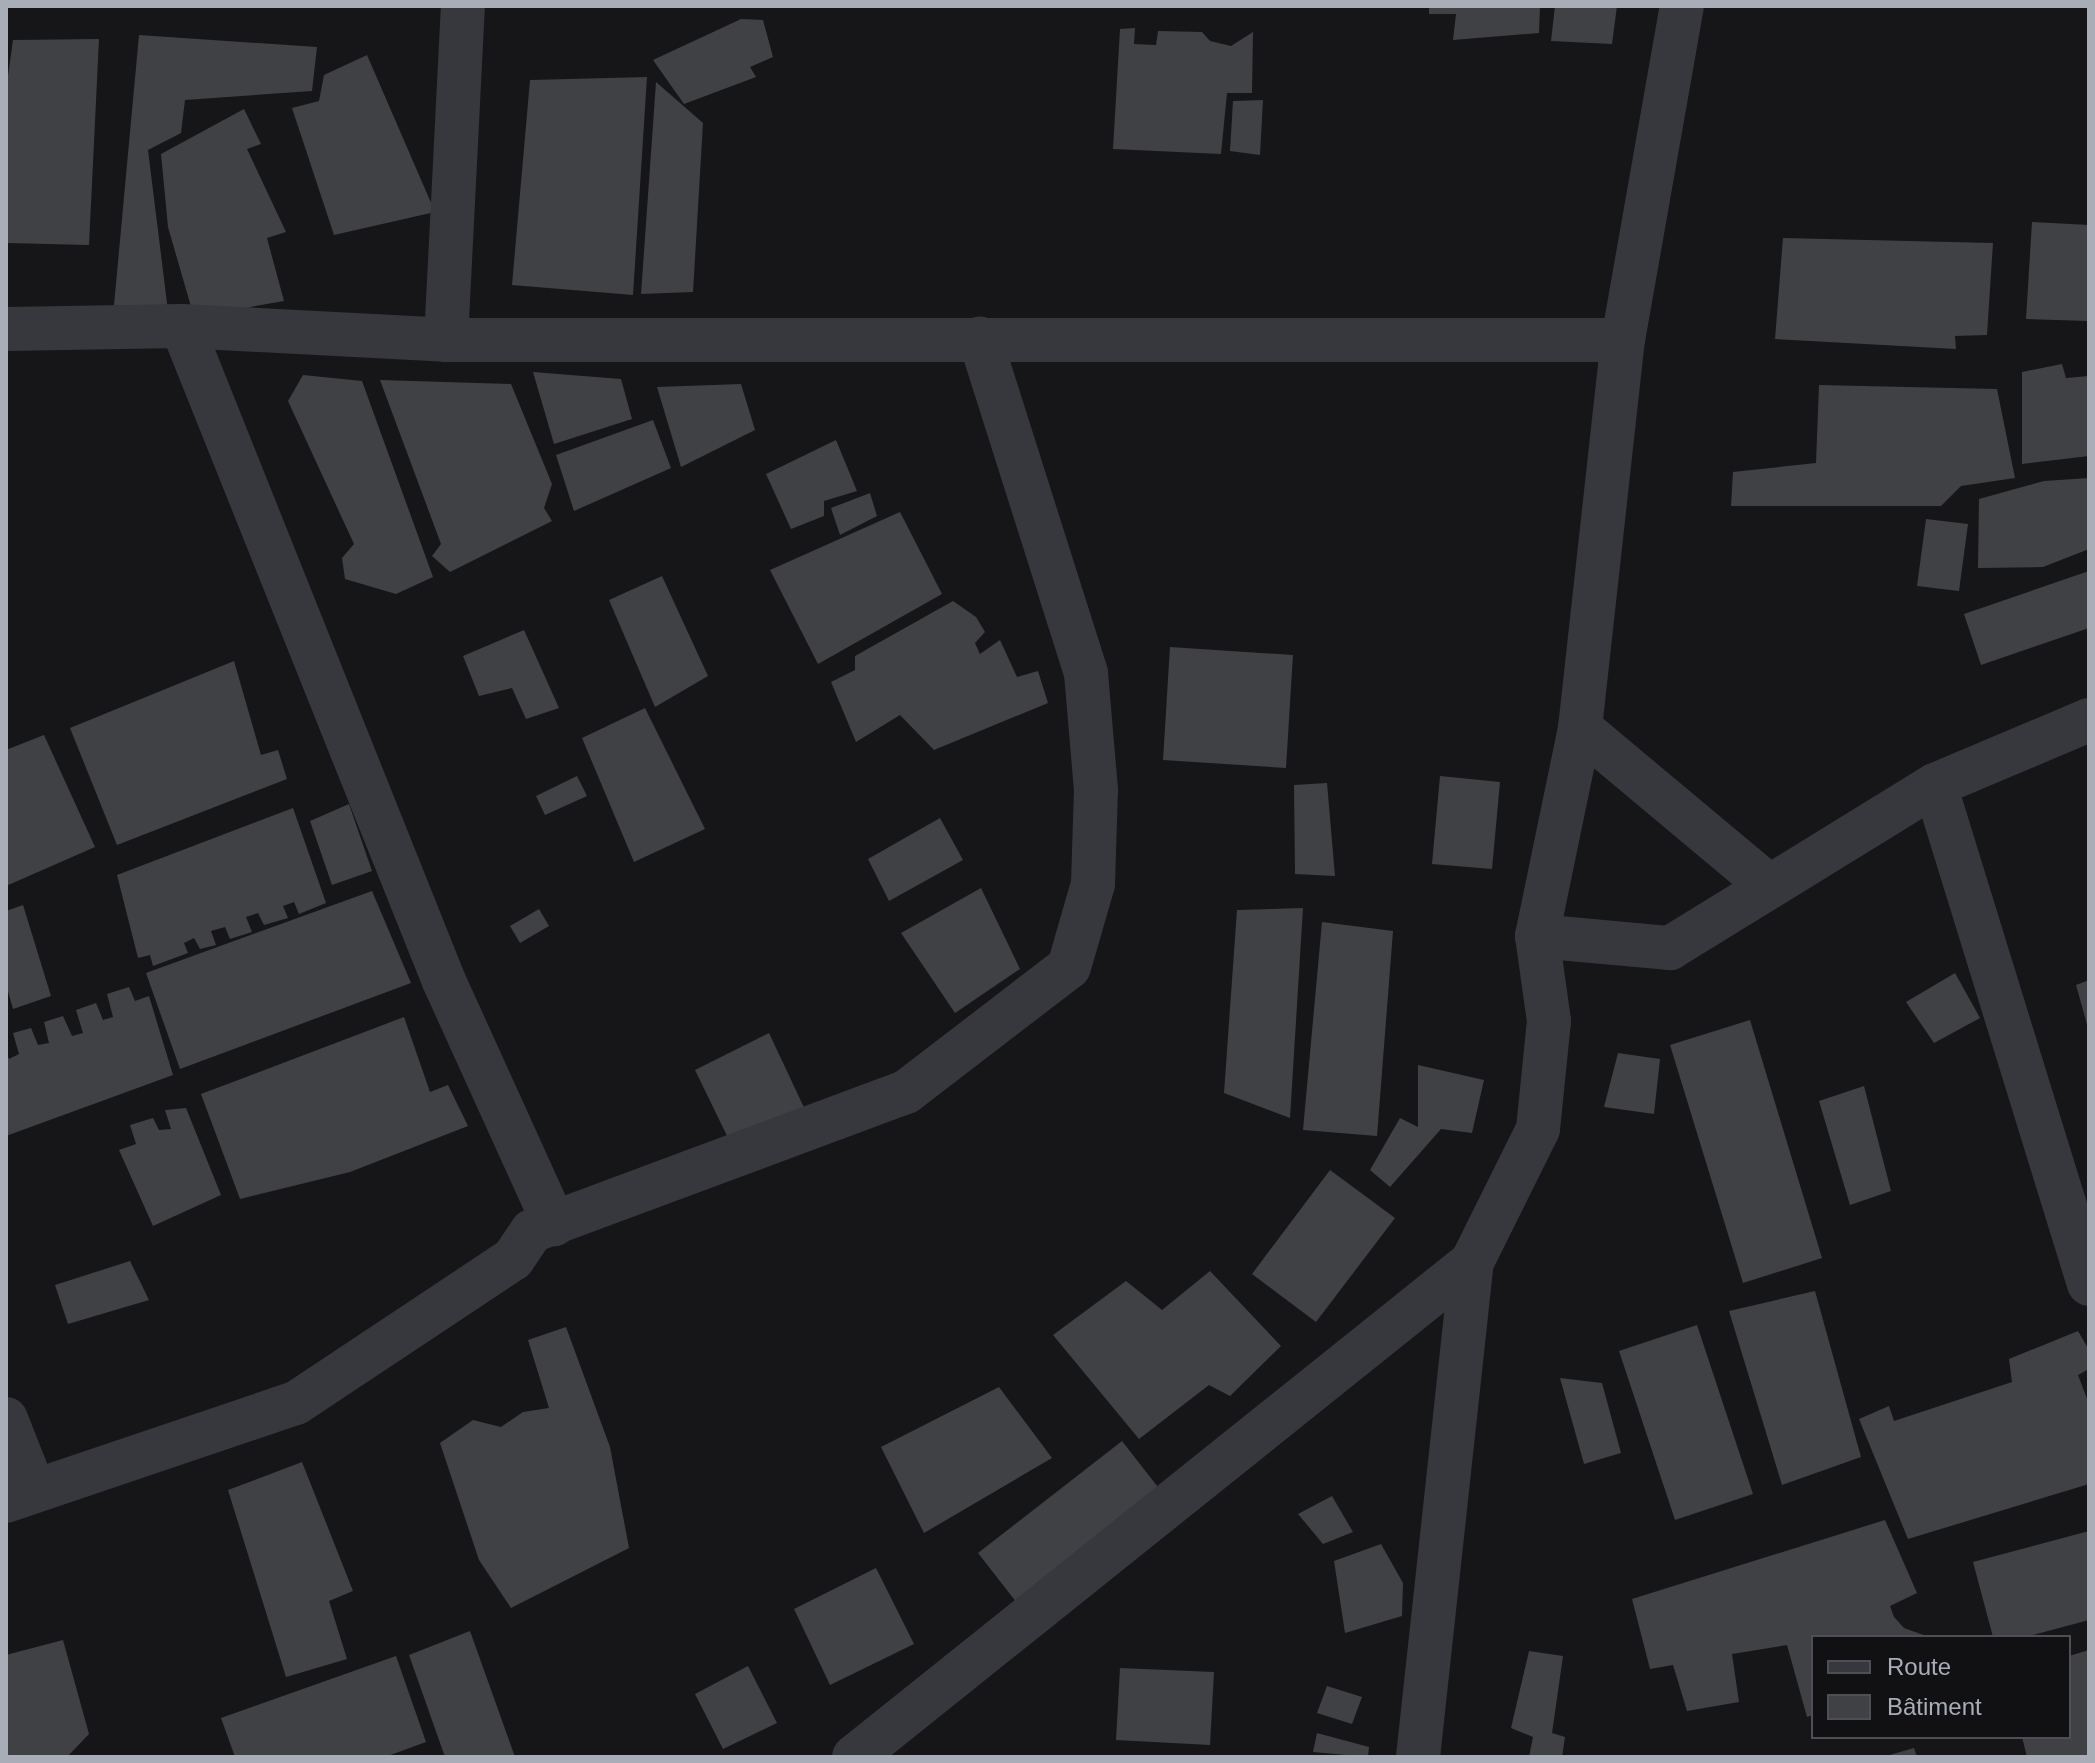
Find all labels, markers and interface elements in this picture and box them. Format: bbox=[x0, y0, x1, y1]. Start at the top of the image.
legend bbox=[1811, 1635, 2071, 1739]
text: Route bbox=[1887, 1653, 1951, 1680]
text: Bâtiment bbox=[1887, 1693, 1982, 1720]

